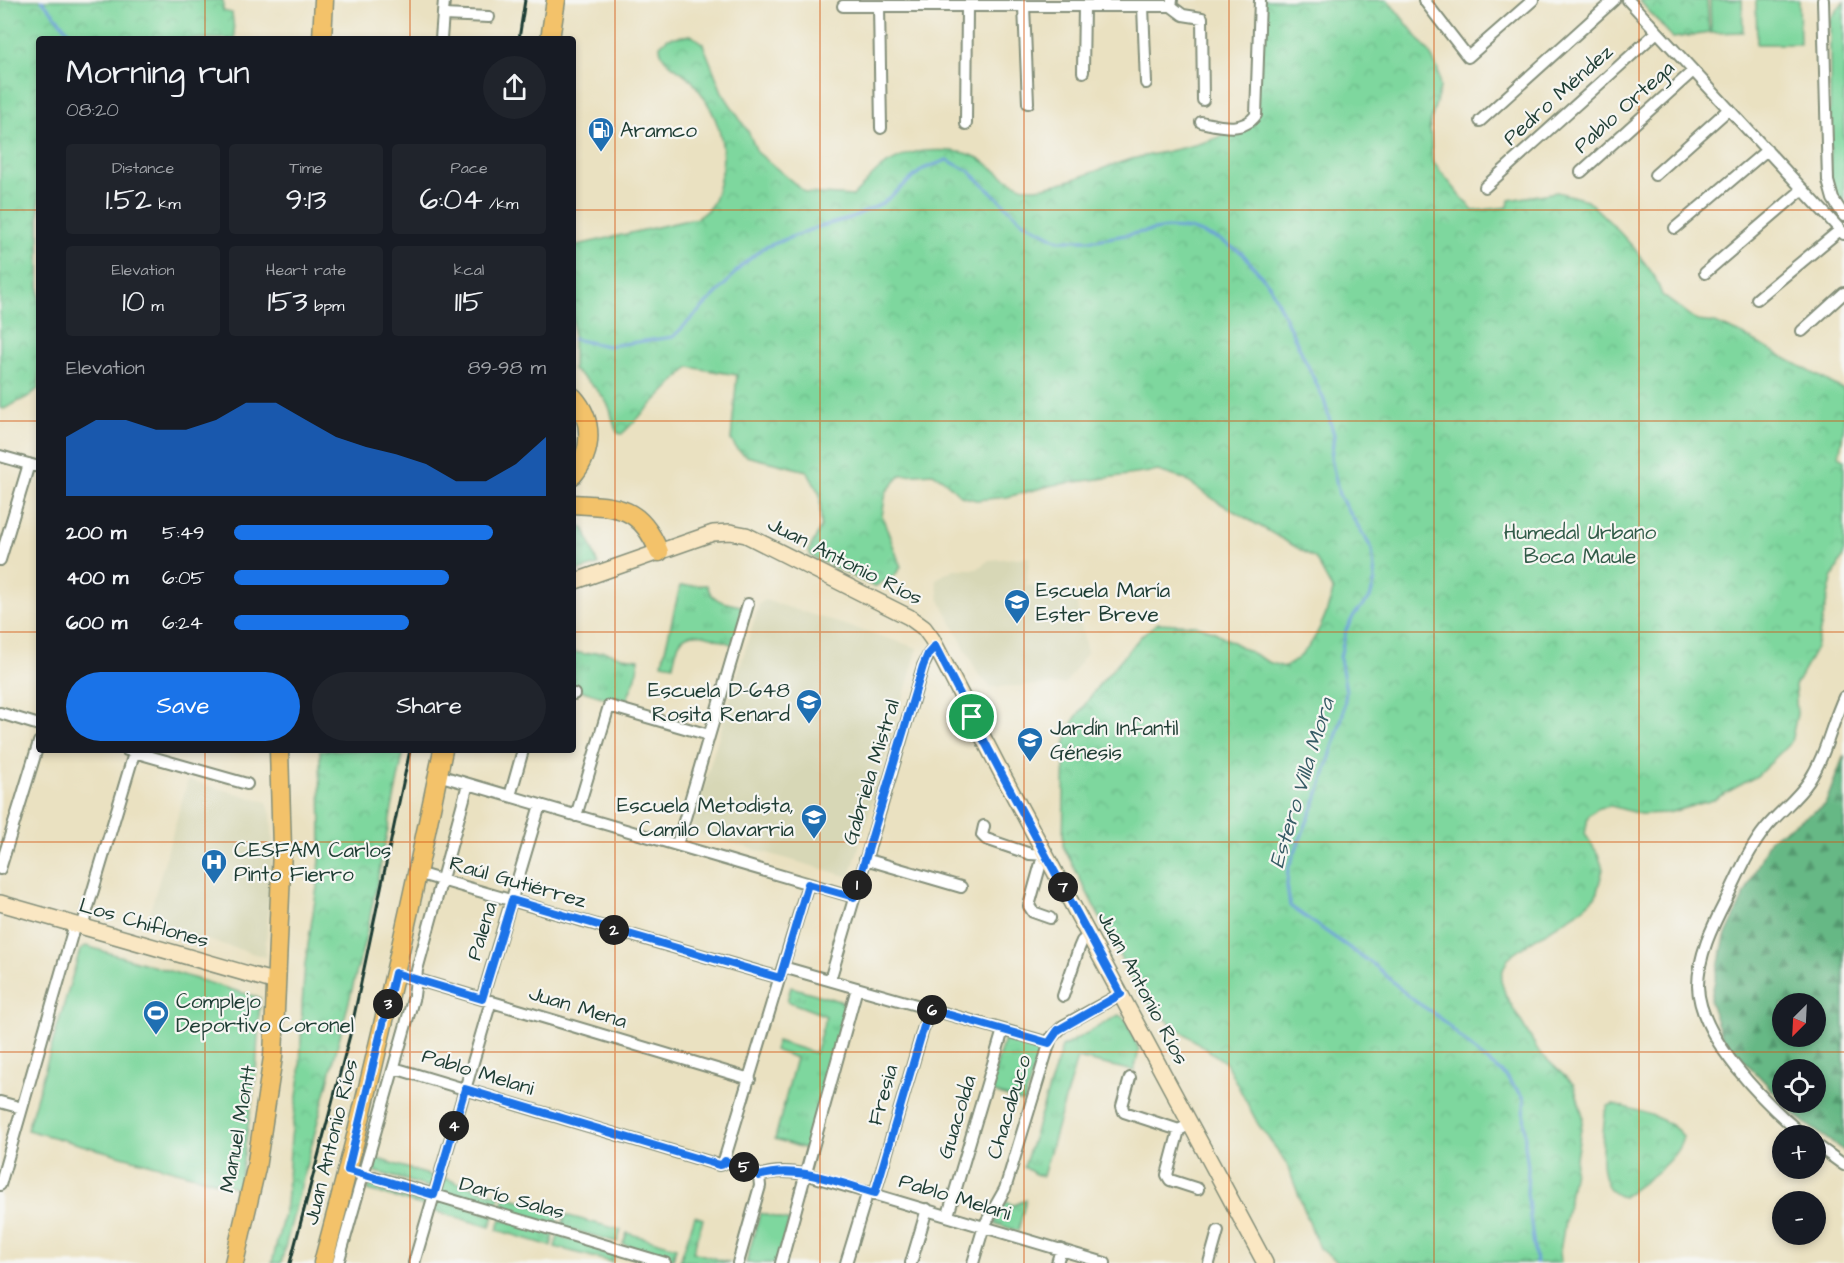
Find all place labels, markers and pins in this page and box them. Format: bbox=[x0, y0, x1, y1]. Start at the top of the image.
fuel station icon: Aramco bbox=[586, 115, 616, 153]
place label: Aramco bbox=[620, 116, 697, 145]
place label: Escuela María Ester Breve bbox=[1036, 576, 1170, 629]
school or university icon: Escuela María Ester Breve bbox=[1002, 587, 1032, 625]
place label: Escuela D-648 Rosita Renard bbox=[648, 676, 790, 729]
school or university icon: Escuela D-648 Rosita Renard bbox=[794, 687, 824, 725]
pin bbox=[946, 691, 997, 742]
place label: Jardín Infantil Génesis bbox=[1050, 714, 1179, 767]
school or university icon: Jardín Infantil Génesis bbox=[1015, 725, 1045, 763]
place label: Escuela Metodista, Camilo Olavarria bbox=[617, 791, 794, 844]
school or university icon: Escuela Metodista, Camilo Olavarria bbox=[799, 802, 829, 840]
place label: CESFAM Carlos Pinto Fierro bbox=[234, 836, 391, 889]
hospital icon: CESFAM Carlos Pinto Fierro bbox=[199, 847, 229, 885]
pin: 1 bbox=[842, 870, 872, 900]
pin: 7 bbox=[1048, 872, 1078, 902]
pin: 2 bbox=[599, 915, 629, 945]
place label: Complejo Deportivo Coronel bbox=[176, 987, 354, 1041]
pin: 3 bbox=[373, 989, 403, 1019]
pin: 6 bbox=[917, 995, 947, 1025]
sports icon: Complejo Deportivo Coronel bbox=[141, 998, 171, 1036]
pin: 4 bbox=[439, 1111, 469, 1141]
pin: 5 bbox=[729, 1152, 759, 1182]

